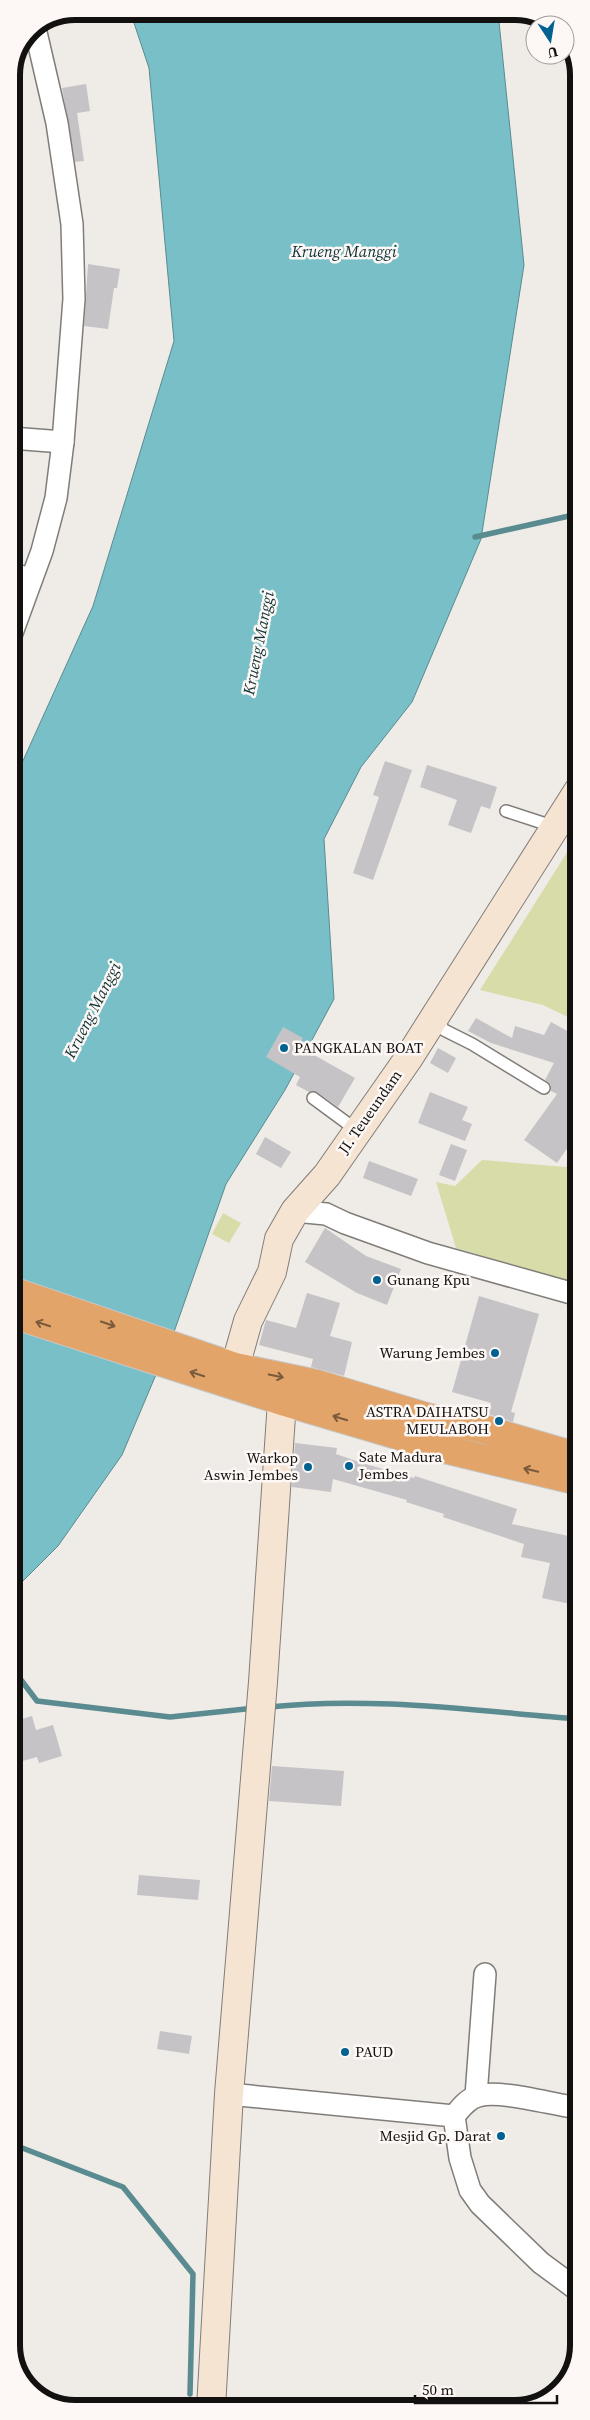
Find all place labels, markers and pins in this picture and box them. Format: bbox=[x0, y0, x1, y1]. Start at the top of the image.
place label: PANGKALAN BOAT bbox=[294, 1037, 423, 1058]
marker: PANGKALAN BOAT bbox=[278, 1042, 290, 1054]
place label: Gunang Kpu bbox=[387, 1269, 470, 1290]
marker: Gunang Kpu bbox=[371, 1274, 383, 1286]
place label: Warung Jembes bbox=[379, 1342, 485, 1363]
marker: Warung Jembes bbox=[489, 1347, 501, 1359]
place label: ASTRA DAIHATSU MEULABOH bbox=[366, 1401, 489, 1439]
marker: ASTRA DAIHATSU MEULABOH bbox=[493, 1415, 505, 1427]
place label: Sate Madura Jembes bbox=[358, 1446, 442, 1484]
place label: Warkop Aswin Jembes bbox=[204, 1447, 298, 1485]
marker: Sate Madura Jembes bbox=[343, 1460, 355, 1472]
marker: Warkop Aswin Jembes bbox=[302, 1461, 314, 1473]
place label: PAUD bbox=[355, 2041, 393, 2062]
marker: PAUD bbox=[339, 2046, 351, 2058]
place label: Mesjid Gp. Darat bbox=[380, 2125, 491, 2146]
marker: Mesjid Gp. Darat bbox=[495, 2130, 507, 2142]

